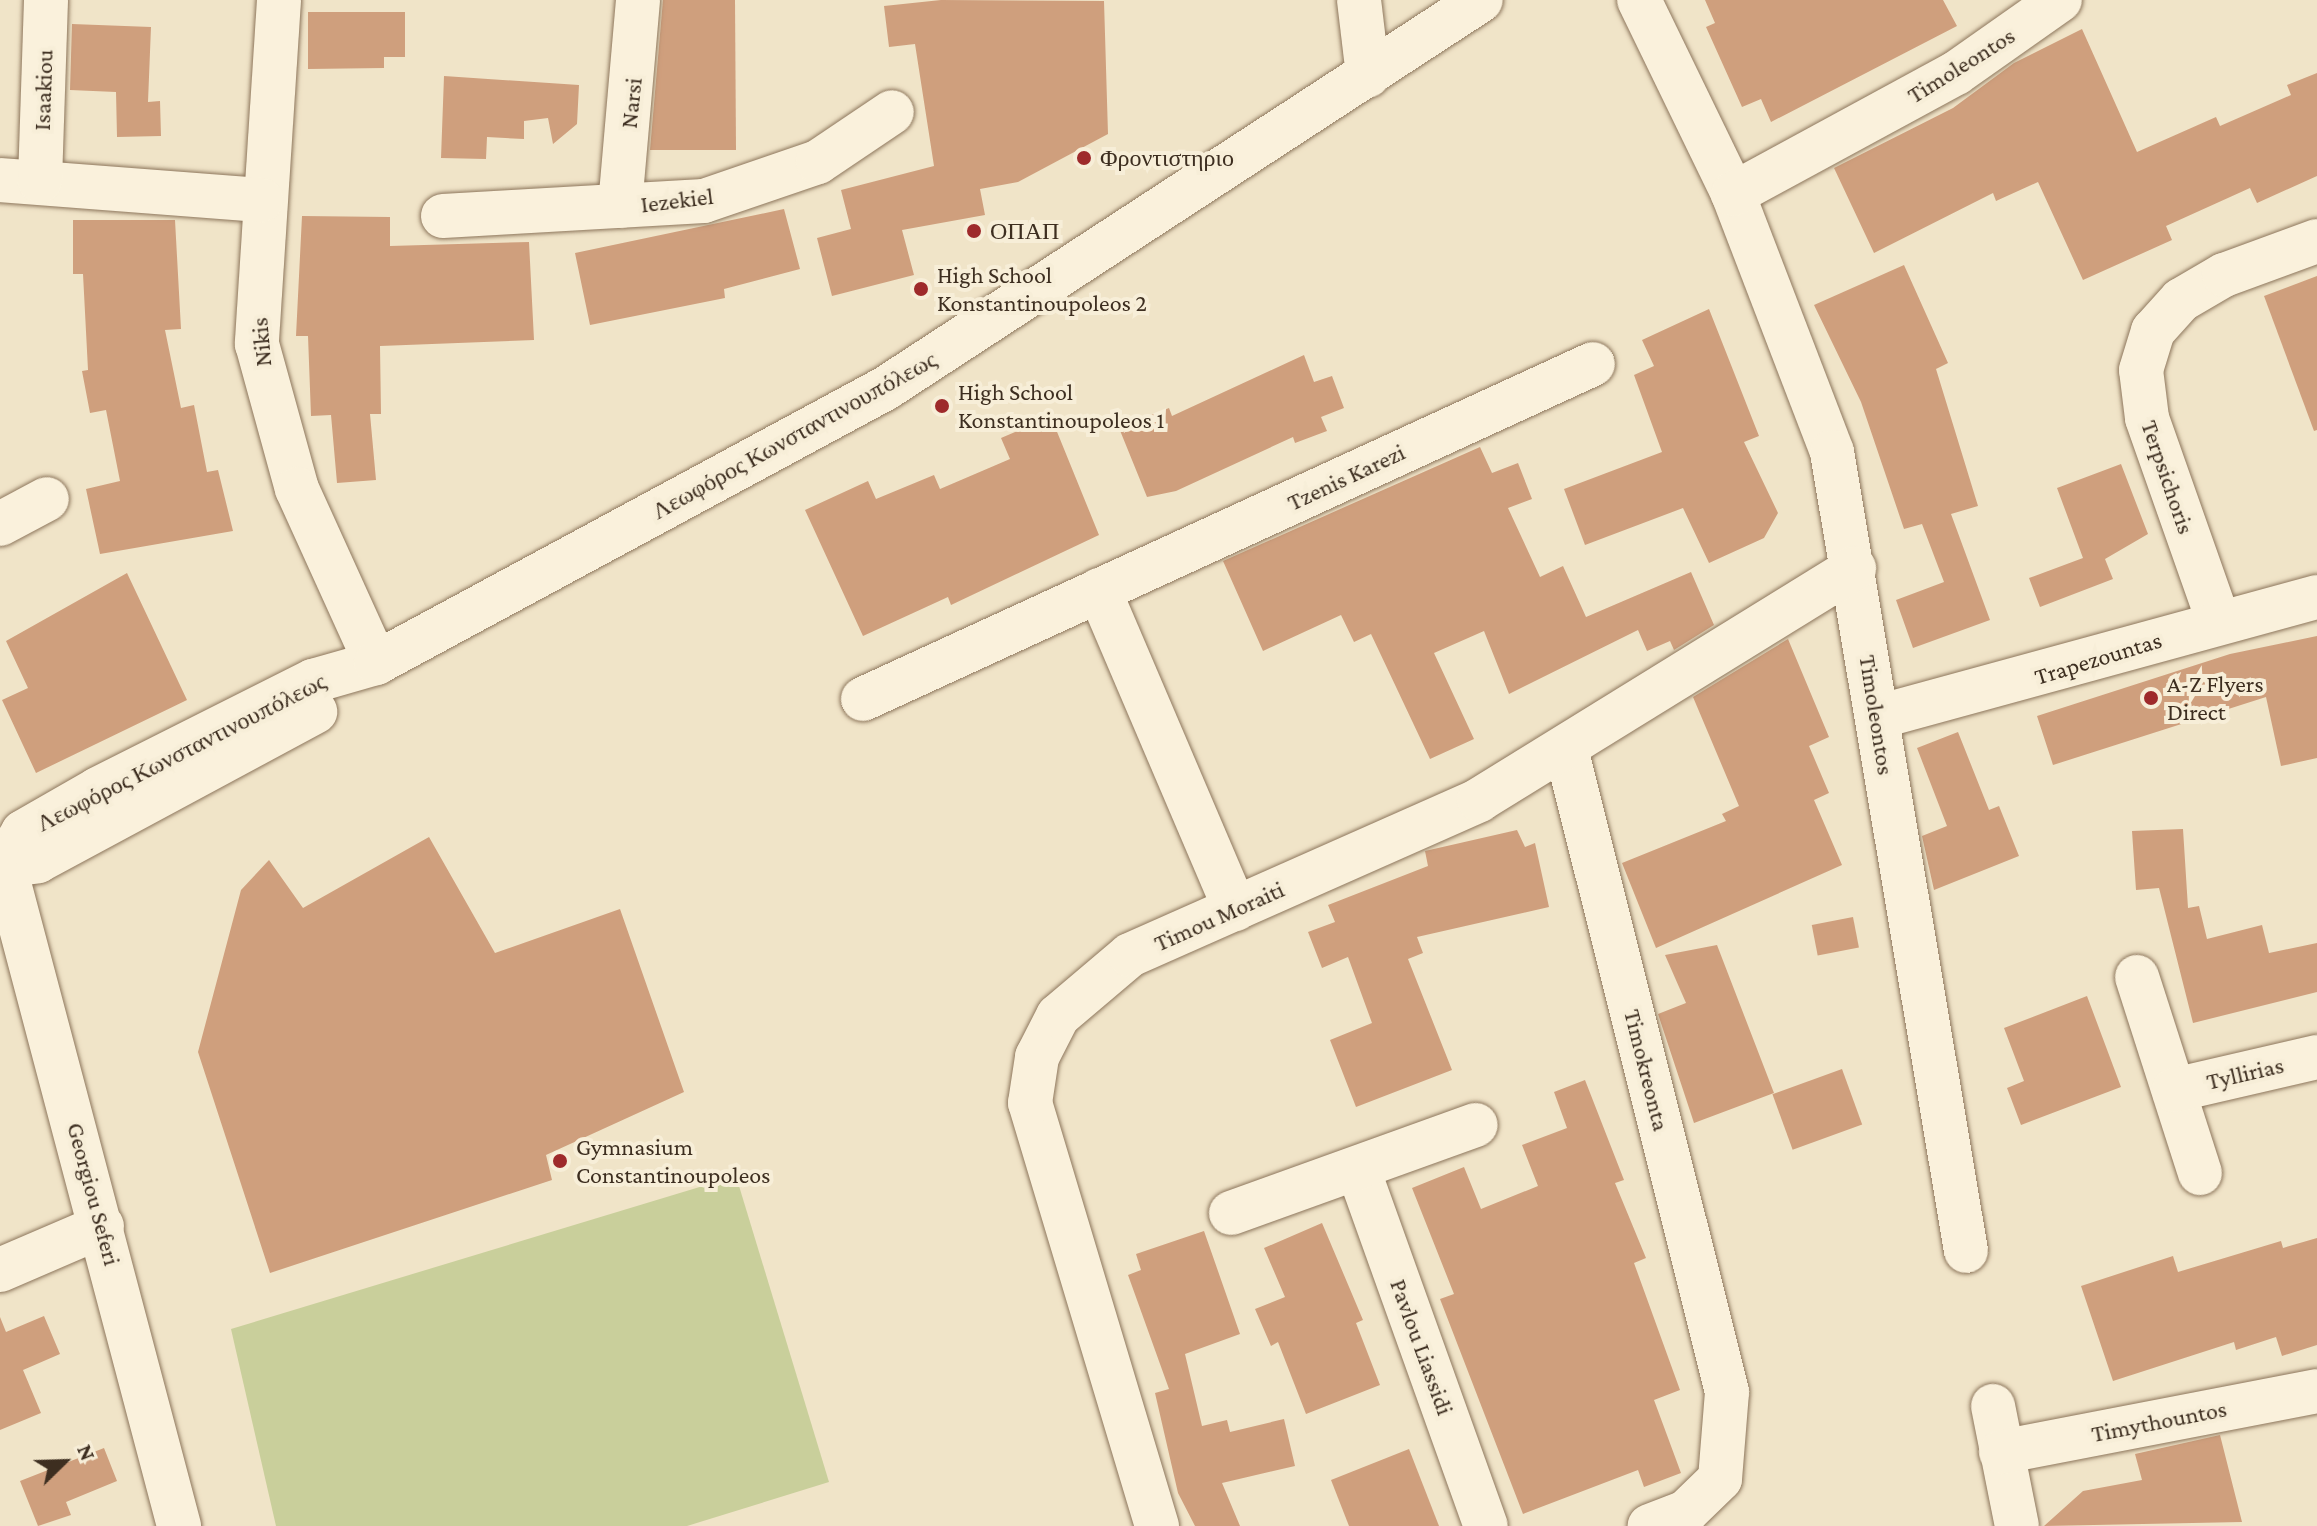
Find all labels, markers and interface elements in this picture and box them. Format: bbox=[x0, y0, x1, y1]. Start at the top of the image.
street label: Timoleontos bbox=[1902, 21, 2020, 109]
street label: Isaakiou bbox=[27, 49, 59, 131]
street label: Narsi bbox=[614, 76, 648, 130]
place label: Φροντιστηριο bbox=[1100, 144, 1234, 172]
marker: Φροντιστηριο bbox=[1075, 149, 1093, 167]
street label: Iezekiel bbox=[639, 181, 715, 219]
place label: ΟΠΑΠ bbox=[990, 217, 1059, 245]
marker: ΟΠΑΠ bbox=[965, 222, 983, 240]
place label: High School Konstantinoupoleos 2 bbox=[937, 261, 1147, 317]
marker: High School Konstantinoupoleos 2 bbox=[912, 280, 930, 298]
street label: Nikis bbox=[245, 316, 277, 368]
street label: Λεωφόρος Κωνσταντινουπόλεως bbox=[647, 345, 941, 525]
place label: High School Konstantinoupoleos 1 bbox=[958, 378, 1164, 434]
marker: High School Konstantinoupoleos 1 bbox=[933, 397, 951, 415]
street label: Terpsichoris bbox=[2135, 416, 2201, 538]
street label: Tzenis Karezi bbox=[1283, 437, 1409, 517]
street label: Trapezountas bbox=[2031, 625, 2165, 691]
street label: Timoleontos bbox=[1853, 653, 1901, 777]
street label: Λεωφόρος Κωνσταντινουπόλεως bbox=[31, 666, 331, 838]
place label: A-Z Flyers Direct bbox=[2167, 670, 2264, 726]
marker: A-Z Flyers Direct bbox=[2142, 689, 2160, 707]
street label: Timou Moraiti bbox=[1150, 875, 1288, 957]
street label: Timokreonta bbox=[1618, 1006, 1676, 1134]
street label: Tyllirias bbox=[2204, 1050, 2286, 1096]
street label: Georgiou Seferi bbox=[61, 1119, 127, 1269]
place label: Gymnasium Constantinoupoleos bbox=[576, 1133, 771, 1189]
marker: Gymnasium Constantinoupoleos bbox=[551, 1152, 569, 1170]
street label: Pavlou Liassidi bbox=[1384, 1275, 1460, 1419]
street label: Timythountos bbox=[2089, 1394, 2229, 1448]
north arrow bbox=[24, 1422, 104, 1502]
text: N bbox=[72, 1441, 101, 1464]

